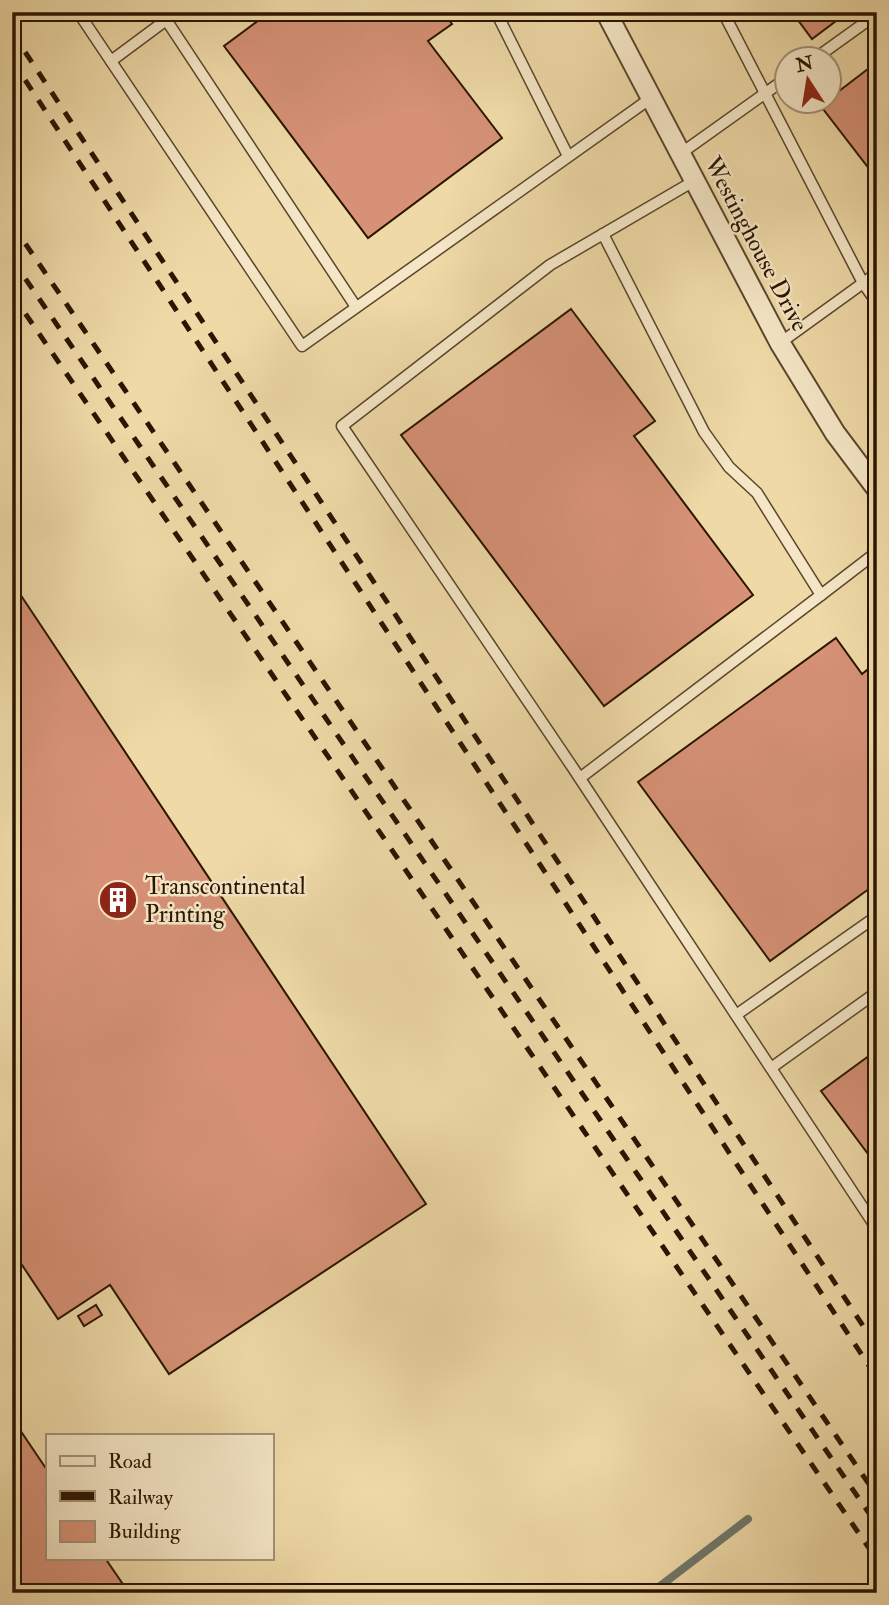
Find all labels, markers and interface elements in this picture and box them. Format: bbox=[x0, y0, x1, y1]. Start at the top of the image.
north arrow bbox=[774, 46, 844, 116]
text: N bbox=[793, 51, 816, 78]
street label: Westinghouse Drive bbox=[696, 150, 815, 337]
place label: Transcontinental Printing bbox=[145, 871, 306, 930]
building icon: Transcontinental Printing bbox=[97, 879, 139, 921]
legend bbox=[46, 1434, 273, 1560]
text: Road bbox=[108, 1448, 153, 1475]
text: Railway bbox=[108, 1484, 174, 1511]
text: Building bbox=[108, 1518, 181, 1545]

